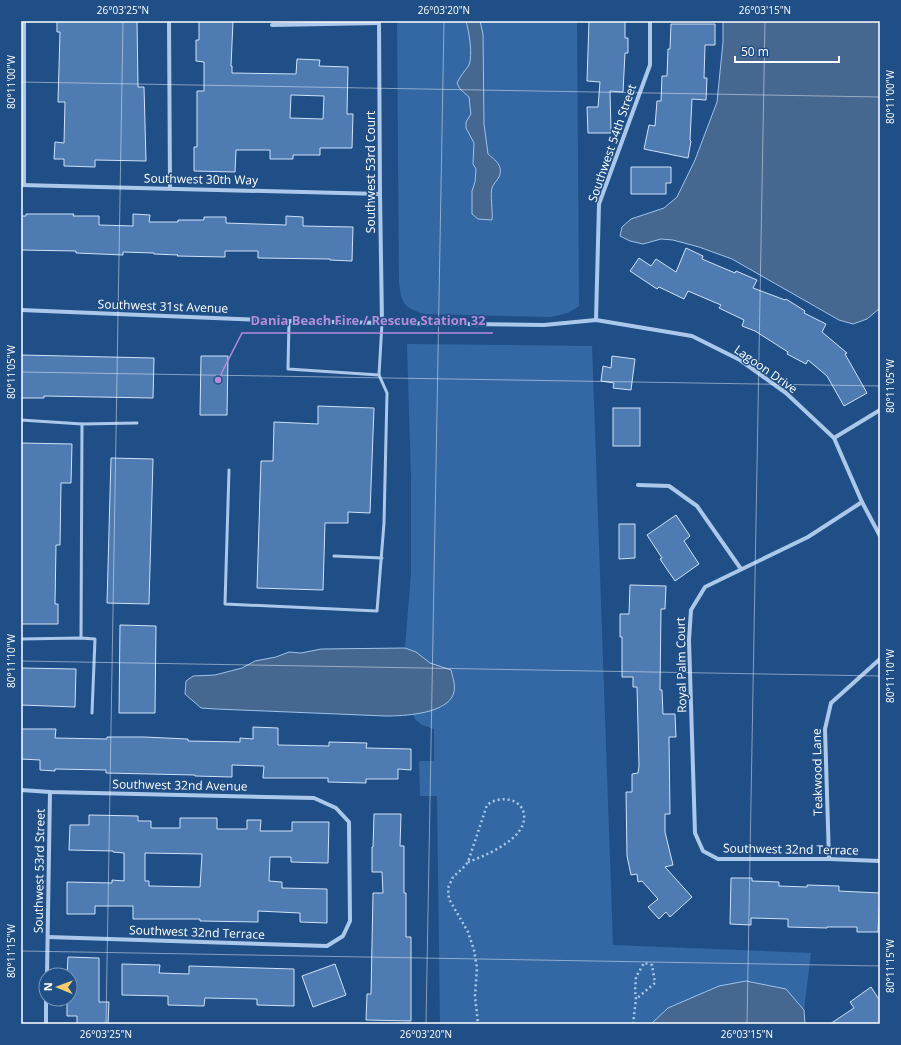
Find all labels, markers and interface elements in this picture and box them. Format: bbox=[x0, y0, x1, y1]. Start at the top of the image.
text: 26°03'25"N bbox=[97, 3, 149, 17]
text: 26°03'20"N bbox=[418, 3, 470, 17]
text: 26°03'15"N bbox=[739, 3, 791, 17]
scale bar bbox=[735, 38, 839, 64]
text: 50 m bbox=[741, 43, 769, 60]
text: 80°11'00"W bbox=[4, 54, 18, 109]
text: 80°11'00"W bbox=[883, 69, 897, 124]
street label: Southwest 54th Street bbox=[584, 82, 640, 204]
street label: Southwest 53rd Court bbox=[362, 111, 379, 233]
street label: Southwest 30th Way bbox=[144, 170, 259, 189]
street label: Southwest 31st Avenue bbox=[97, 295, 229, 317]
callout: Dania Beach Fire / Rescue Station 32 bbox=[242, 308, 493, 333]
text: Dania Beach Fire / Rescue Station 32 bbox=[250, 311, 486, 329]
street label: Lagoon Drive bbox=[731, 341, 801, 397]
text: 80°11'05"W bbox=[4, 344, 18, 399]
text: 80°11'05"W bbox=[883, 358, 897, 413]
street label: Royal Palm Court bbox=[672, 617, 690, 713]
text: 80°11'10"W bbox=[4, 633, 18, 688]
text: 80°11'10"W bbox=[883, 648, 897, 703]
street label: Teakwood Lane bbox=[808, 728, 826, 816]
street label: Southwest 32nd Avenue bbox=[112, 775, 248, 795]
street label: Southwest 53rd Street bbox=[29, 809, 49, 933]
street label: Southwest 32nd Terrace bbox=[723, 839, 859, 859]
street label: Southwest 32nd Terrace bbox=[129, 921, 265, 943]
text: 80°11'15"W bbox=[4, 923, 18, 978]
text: 80°11'15"W bbox=[883, 938, 897, 993]
north arrow bbox=[38, 967, 78, 1007]
text: N bbox=[40, 982, 55, 991]
text: 26°03'25"N bbox=[80, 1027, 132, 1041]
text: 26°03'20"N bbox=[400, 1027, 452, 1041]
text: 26°03'15"N bbox=[721, 1027, 773, 1041]

